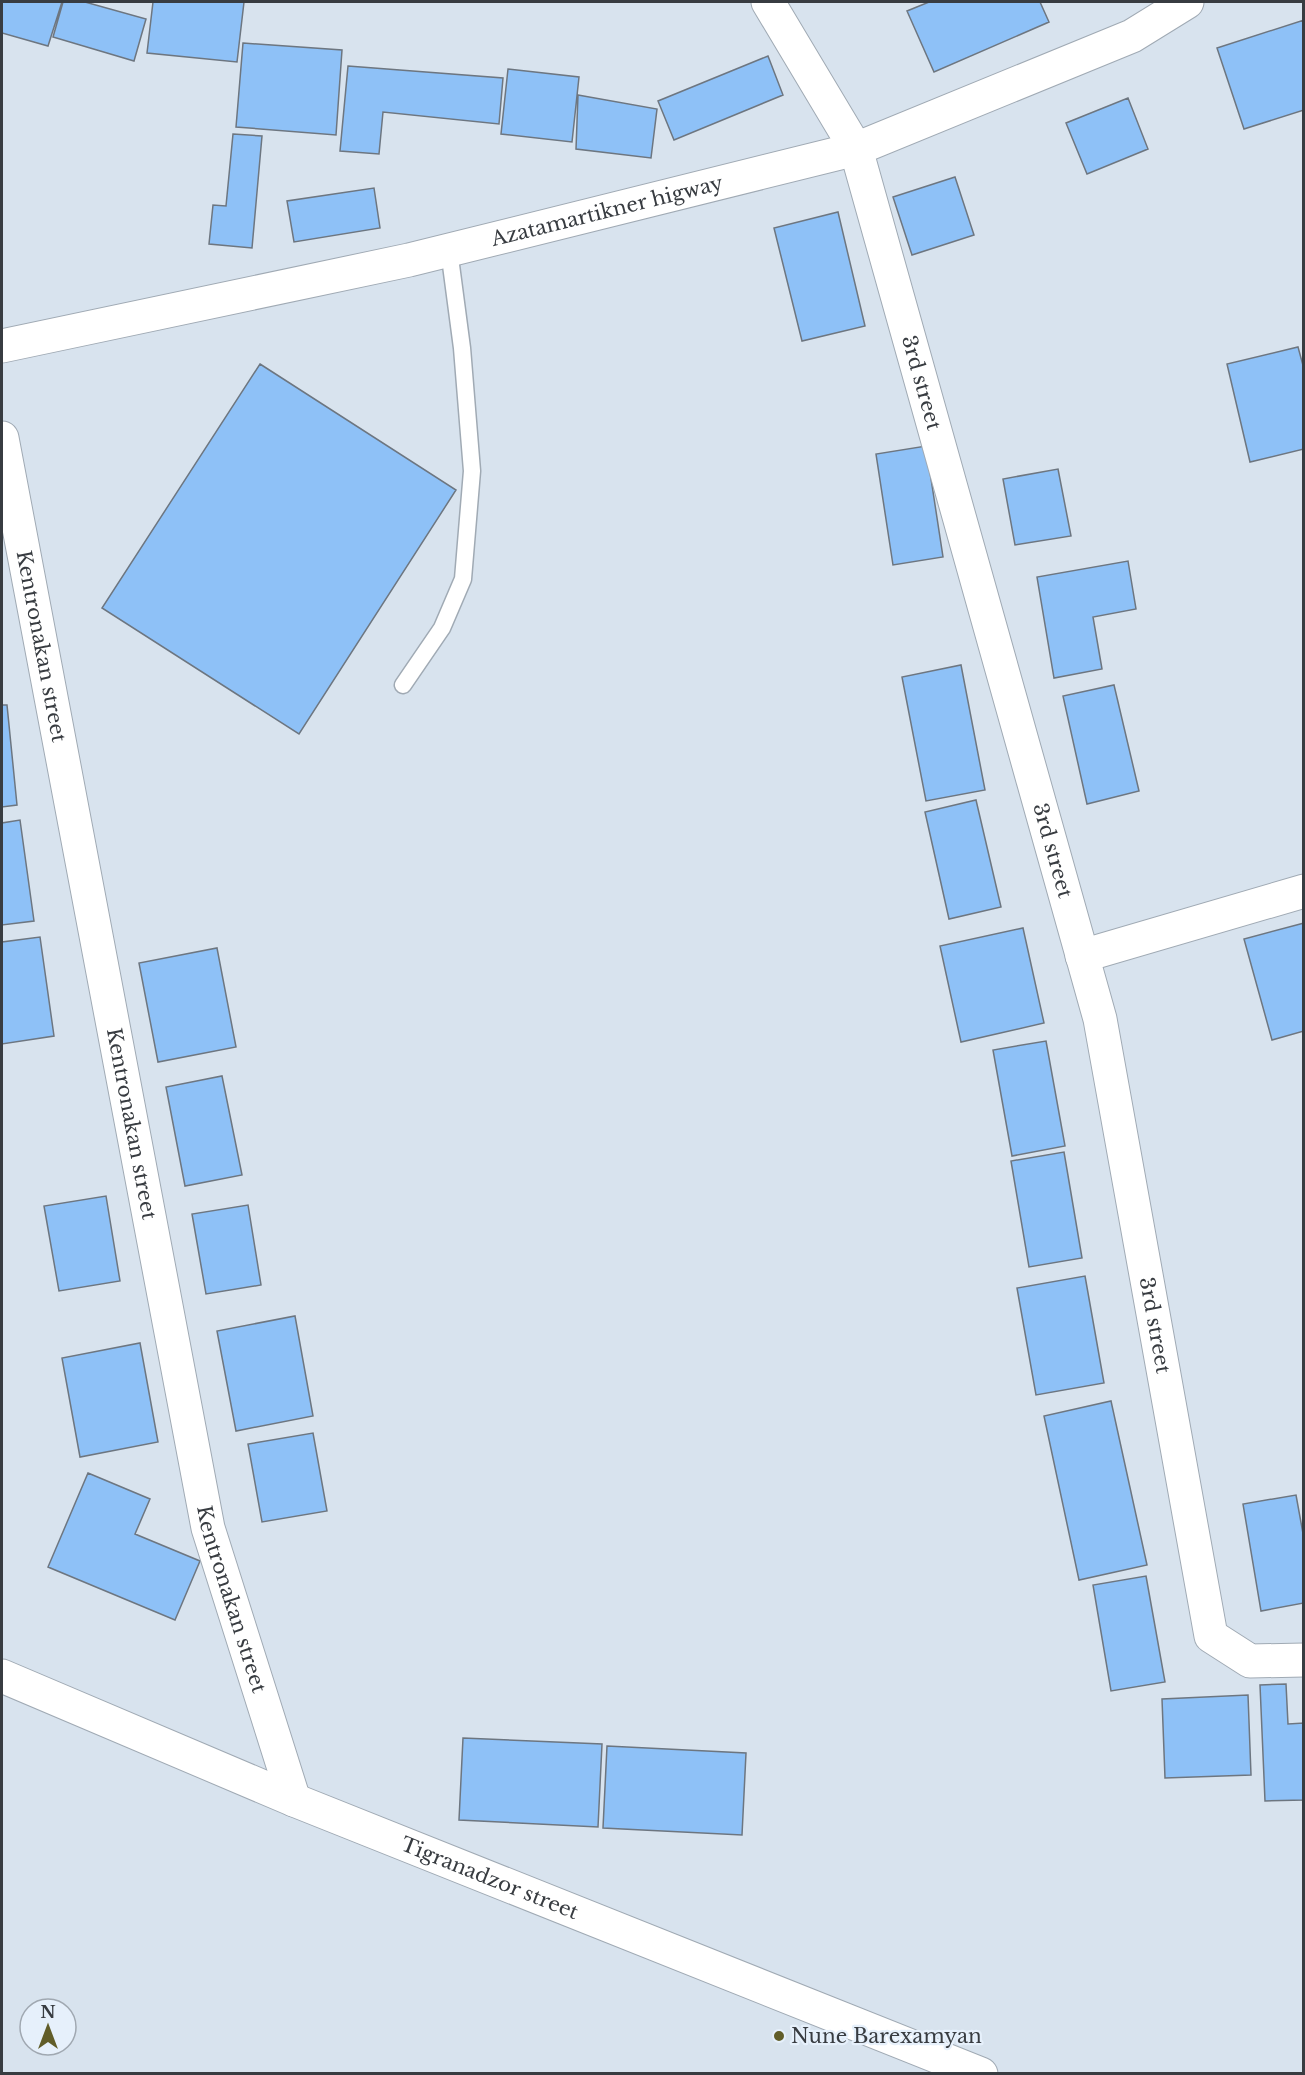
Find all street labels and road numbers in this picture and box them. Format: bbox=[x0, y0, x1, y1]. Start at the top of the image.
street label: Azatamartikner higway bbox=[488, 170, 726, 251]
street label: 3rd street bbox=[897, 333, 946, 433]
street label: Kentronakan street bbox=[12, 548, 71, 745]
street label: 3rd street bbox=[1028, 800, 1078, 901]
street label: Kentronakan street bbox=[102, 1026, 162, 1222]
street label: 3rd street bbox=[1135, 1275, 1176, 1376]
street label: Kentronakan street bbox=[192, 1504, 271, 1696]
street label: Tigranadzor street bbox=[398, 1832, 582, 1924]

